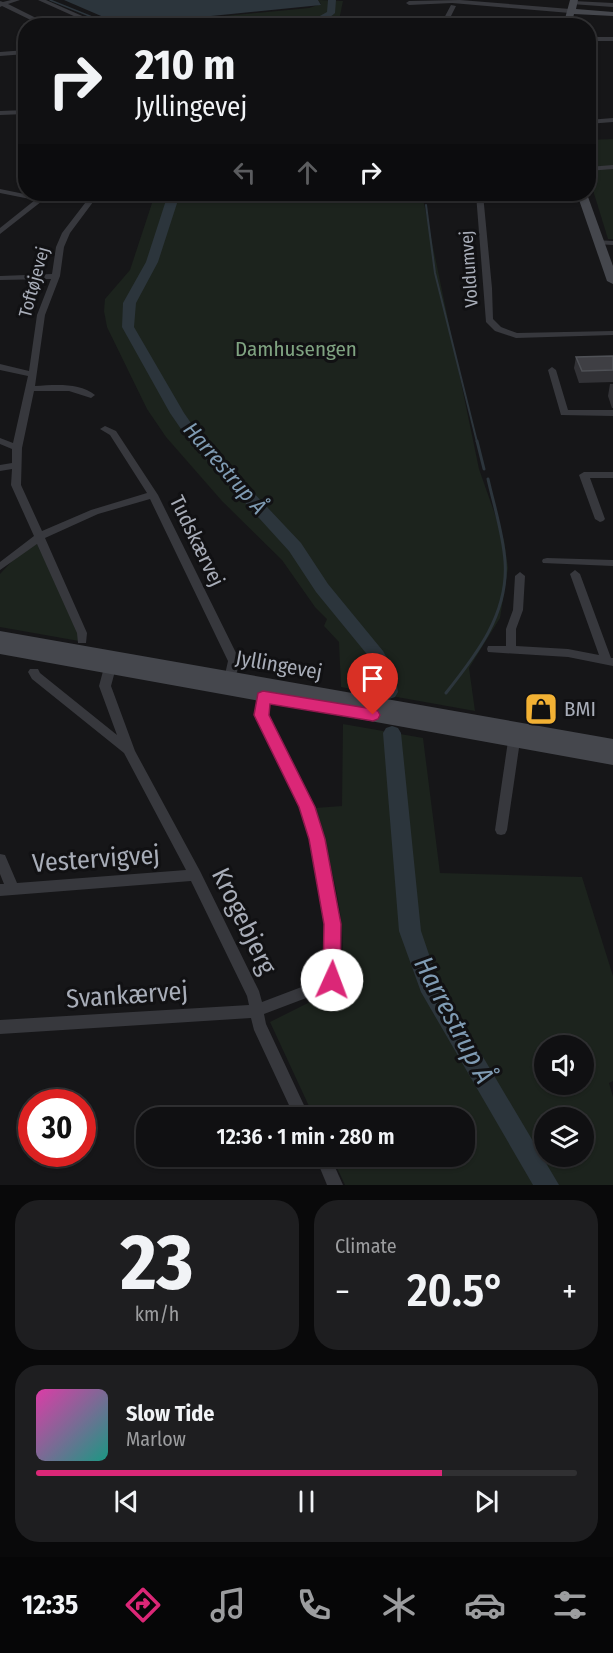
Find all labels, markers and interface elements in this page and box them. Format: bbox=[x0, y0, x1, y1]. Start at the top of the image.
text: 210 m bbox=[135, 40, 235, 90]
icon: right bbox=[36, 42, 114, 120]
text: Jyllingevej bbox=[135, 91, 247, 123]
icon: left bbox=[228, 156, 261, 189]
icon: ahead bbox=[291, 156, 324, 189]
icon: right bbox=[354, 156, 387, 189]
street label: Voldumvej bbox=[455, 230, 483, 308]
street label: Toftøjevej bbox=[14, 244, 54, 320]
park label: Damhusengen bbox=[235, 336, 357, 362]
water label: Harrestrup Å bbox=[178, 416, 272, 520]
street label: Tudskærvej bbox=[164, 491, 230, 591]
street label: Jyllingevej bbox=[234, 645, 324, 685]
pin bbox=[347, 653, 398, 715]
icon: arrive bbox=[356, 662, 389, 695]
shop icon: BMI bbox=[523, 691, 559, 727]
place label: BMI bbox=[564, 696, 596, 722]
street label: Vestervigvej bbox=[31, 839, 161, 879]
street label: Krogebjerg bbox=[205, 863, 283, 980]
position arrow bbox=[300, 948, 364, 1012]
water label: Harrestrup Å bbox=[407, 950, 503, 1089]
street label: Svankærvej bbox=[65, 975, 189, 1015]
map controls bbox=[534, 1035, 594, 1167]
button: sound bbox=[534, 1035, 594, 1095]
speed limit sign: 30 bbox=[18, 1089, 96, 1167]
button: layers bbox=[534, 1107, 594, 1167]
text: 12:36 · 1 min · 280 m bbox=[216, 1123, 395, 1150]
text: 23 bbox=[120, 1216, 194, 1310]
text: Climate bbox=[335, 1234, 397, 1258]
text: 20.5° bbox=[407, 1264, 505, 1318]
text: − bbox=[335, 1272, 350, 1312]
text: + bbox=[562, 1272, 577, 1312]
text: km/h bbox=[135, 1302, 179, 1326]
text: Slow Tide bbox=[126, 1400, 214, 1427]
text: Marlow bbox=[126, 1427, 186, 1451]
icon: previous bbox=[110, 1485, 143, 1518]
icon: pause bbox=[290, 1485, 323, 1518]
icon: next bbox=[470, 1485, 503, 1518]
icon: directions bbox=[122, 1584, 164, 1626]
icon: music bbox=[207, 1584, 249, 1626]
icon: phone bbox=[293, 1584, 335, 1626]
icon: climate bbox=[378, 1584, 420, 1626]
icon: car bbox=[464, 1584, 506, 1626]
icon: filters bbox=[549, 1584, 591, 1626]
text: 12:35 bbox=[22, 1589, 78, 1621]

